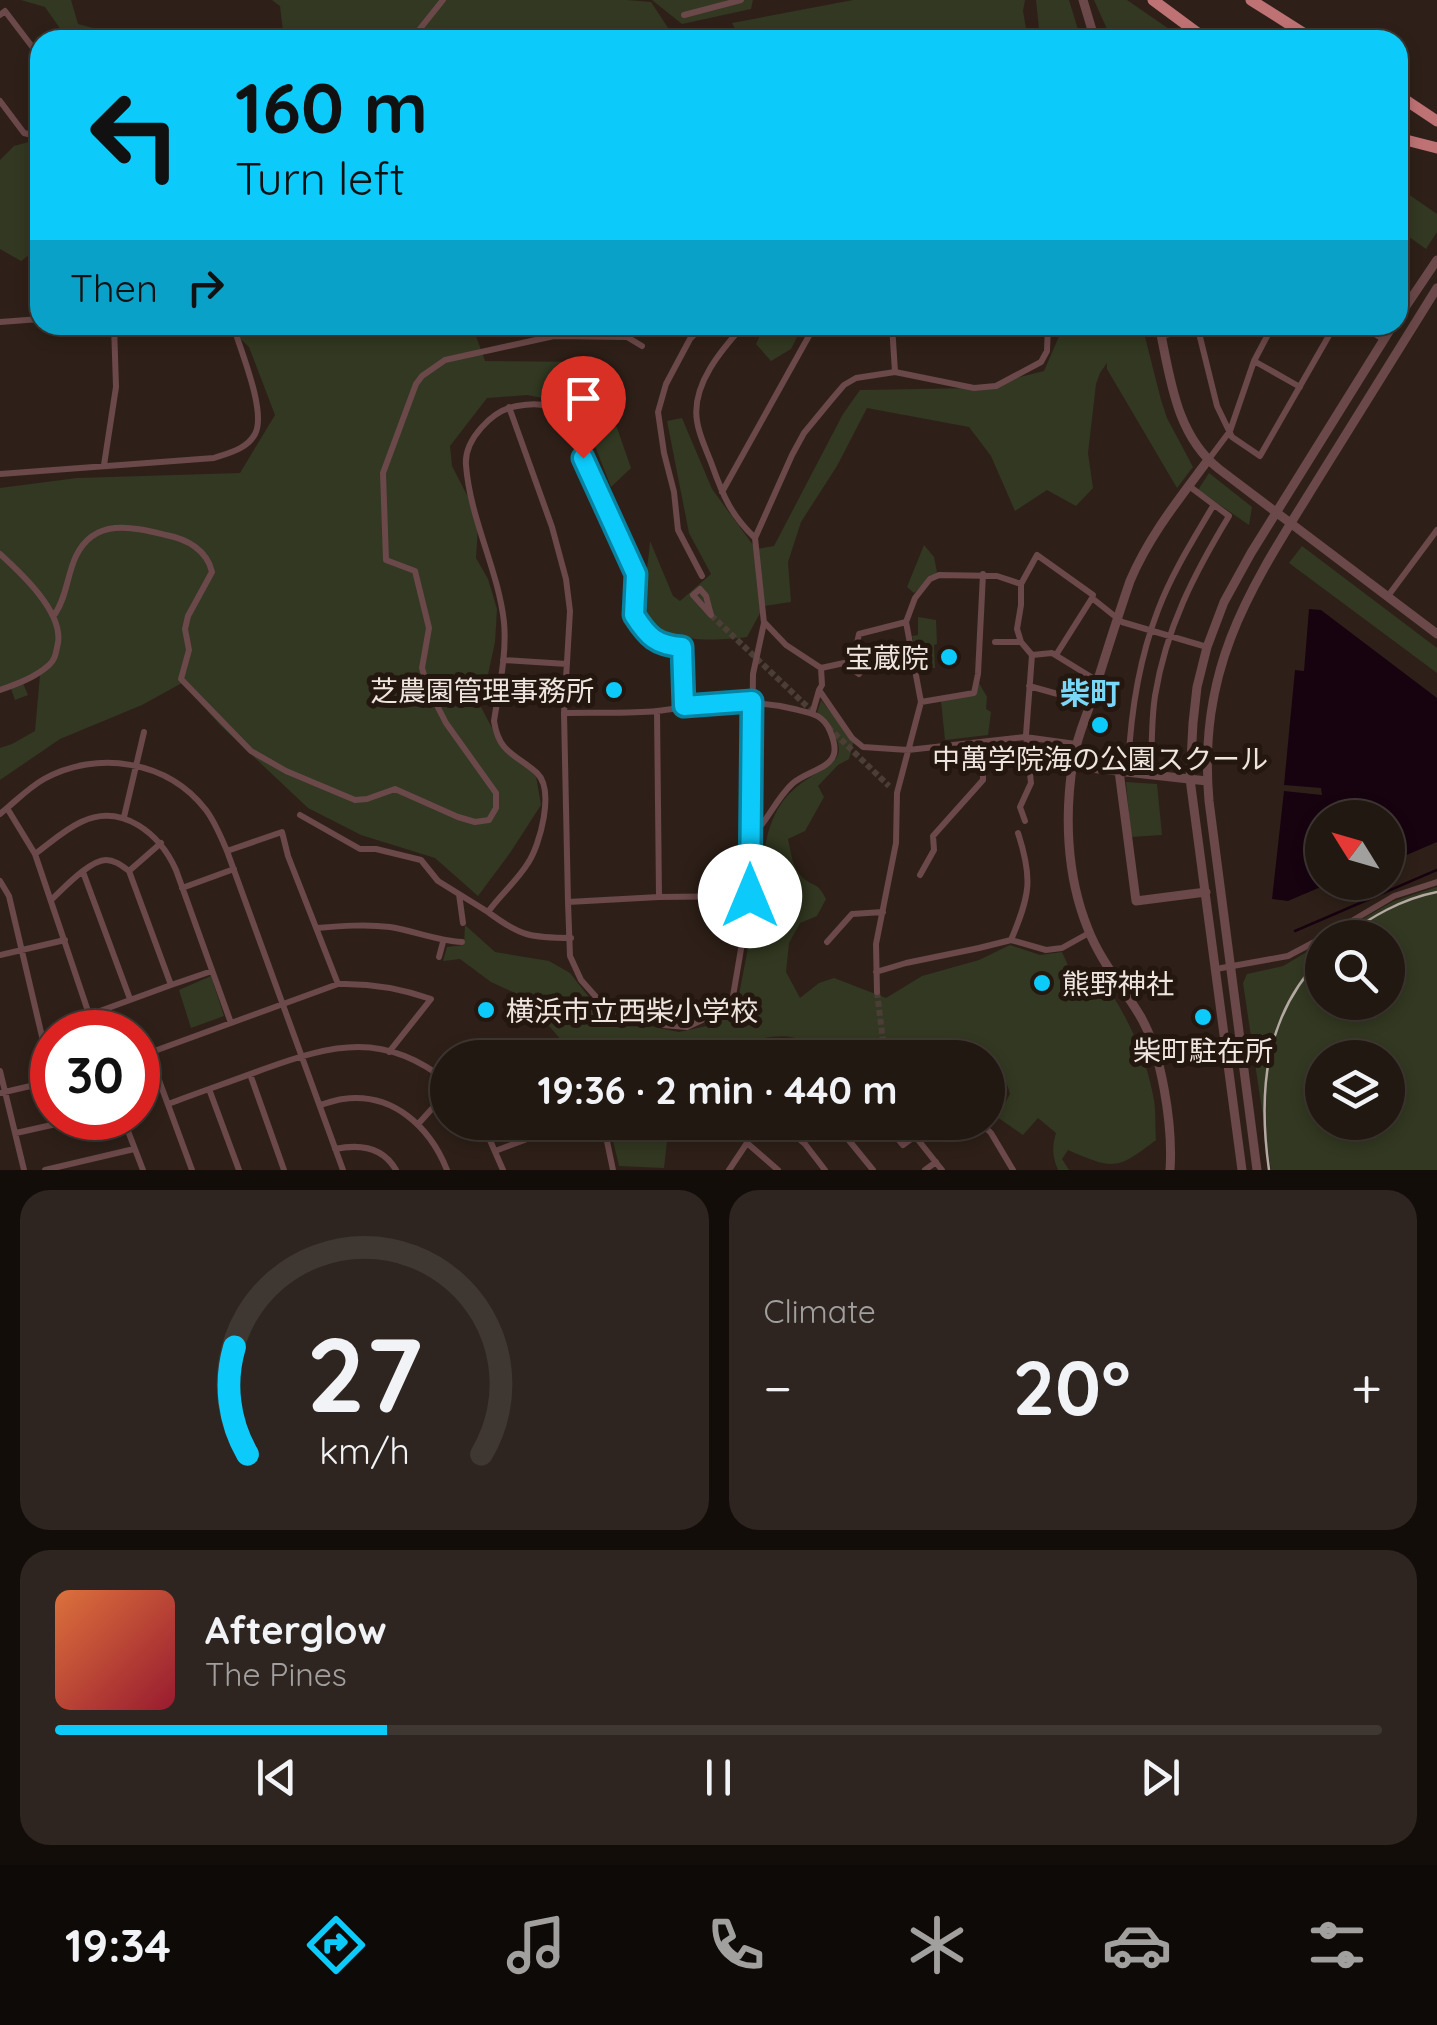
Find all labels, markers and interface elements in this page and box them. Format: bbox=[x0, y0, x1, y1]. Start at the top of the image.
text: 160 m bbox=[235, 63, 428, 151]
icon: left bbox=[70, 70, 200, 200]
text: Turn left bbox=[235, 150, 405, 206]
icon: right bbox=[178, 260, 233, 315]
text: Then bbox=[70, 264, 158, 312]
pin bbox=[541, 356, 626, 459]
icon: arrive bbox=[556, 371, 611, 426]
place label: 宝蔵院 bbox=[845, 640, 929, 675]
marker: 宝蔵院 bbox=[938, 646, 960, 668]
place label: 芝農園管理事務所 bbox=[370, 673, 594, 708]
district label: 柴町 bbox=[1060, 674, 1120, 712]
marker: 芝農園管理事務所 bbox=[603, 679, 625, 701]
marker: 中萬学院海の公園スクール bbox=[1089, 714, 1111, 736]
place label: 中萬学院海の公園スクール bbox=[932, 741, 1268, 776]
north arrow bbox=[1305, 800, 1405, 900]
map controls bbox=[1305, 800, 1405, 1140]
position arrow bbox=[698, 844, 802, 948]
button: search bbox=[1305, 920, 1405, 1020]
place label: 熊野神社 bbox=[1062, 966, 1174, 1001]
marker: 熊野神社 bbox=[1031, 972, 1053, 994]
place label: 横浜市立西柴小学校 bbox=[506, 993, 758, 1028]
marker: 横浜市立西柴小学校 bbox=[475, 999, 497, 1021]
marker: 柴町駐在所 bbox=[1192, 1006, 1214, 1028]
speed limit sign: 30 bbox=[30, 1010, 160, 1140]
place label: 柴町駐在所 bbox=[1133, 1033, 1273, 1068]
button: layers bbox=[1305, 1040, 1405, 1140]
text: 19:36 · 2 min · 440 m bbox=[537, 1066, 898, 1114]
text: Climate bbox=[764, 1291, 876, 1331]
text: 27 bbox=[306, 1308, 422, 1438]
text: 20° bbox=[1012, 1340, 1131, 1434]
text: − bbox=[764, 1353, 792, 1422]
text: + bbox=[1351, 1353, 1382, 1422]
text: km/h bbox=[319, 1428, 410, 1473]
text: Afterglow bbox=[205, 1606, 387, 1654]
text: The Pines bbox=[205, 1654, 347, 1694]
icon: previous bbox=[249, 1750, 304, 1805]
icon: pause bbox=[691, 1750, 746, 1805]
icon: next bbox=[1133, 1750, 1188, 1805]
icon: directions bbox=[301, 1910, 371, 1980]
icon: music bbox=[501, 1910, 571, 1980]
icon: phone bbox=[701, 1910, 771, 1980]
icon: climate bbox=[902, 1910, 972, 1980]
icon: car bbox=[1102, 1910, 1172, 1980]
icon: filters bbox=[1302, 1910, 1372, 1980]
text: 19:34 bbox=[65, 1917, 171, 1973]

